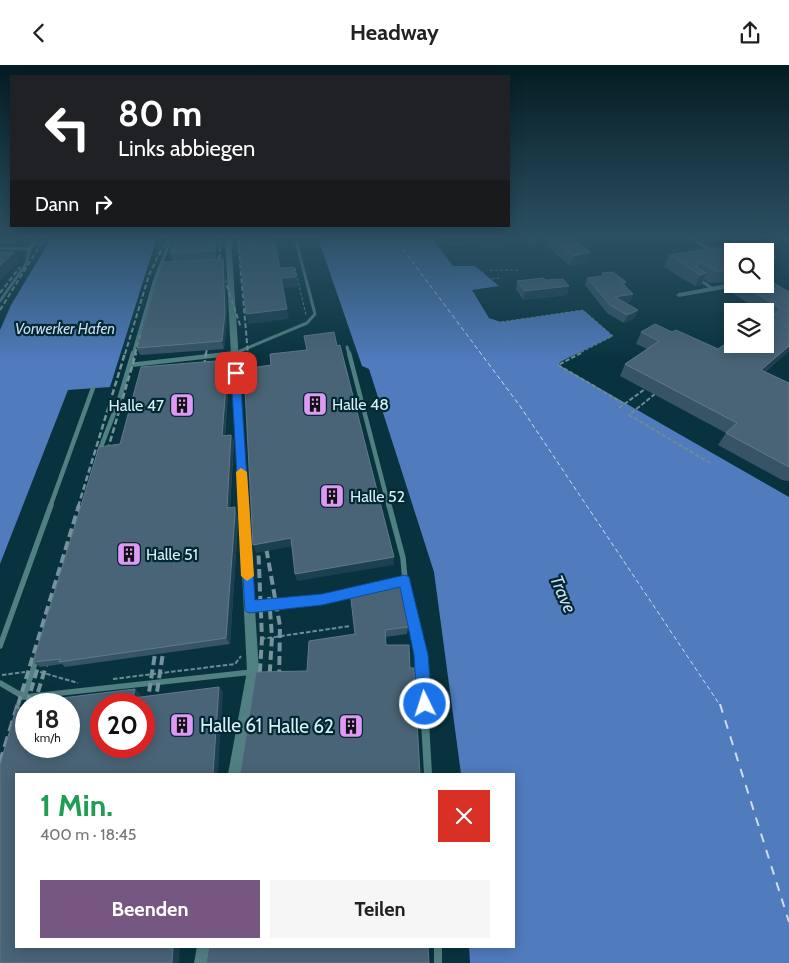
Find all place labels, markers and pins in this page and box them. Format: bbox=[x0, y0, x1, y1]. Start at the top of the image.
pin bbox=[215, 352, 257, 394]
building icon: Halle 48 bbox=[302, 391, 328, 417]
building icon: Halle 47 bbox=[169, 392, 195, 418]
place label: Halle 48 bbox=[332, 395, 389, 414]
place label: Halle 47 bbox=[109, 396, 164, 415]
building icon: Halle 52 bbox=[319, 483, 345, 509]
place label: Halle 52 bbox=[350, 487, 405, 506]
building icon: Halle 51 bbox=[116, 541, 142, 567]
place label: Halle 51 bbox=[146, 545, 198, 564]
building icon: Halle 61 bbox=[169, 712, 195, 738]
building icon: Halle 62 bbox=[338, 713, 364, 739]
place label: Halle 61 bbox=[200, 714, 262, 737]
place label: Halle 62 bbox=[268, 715, 334, 738]

